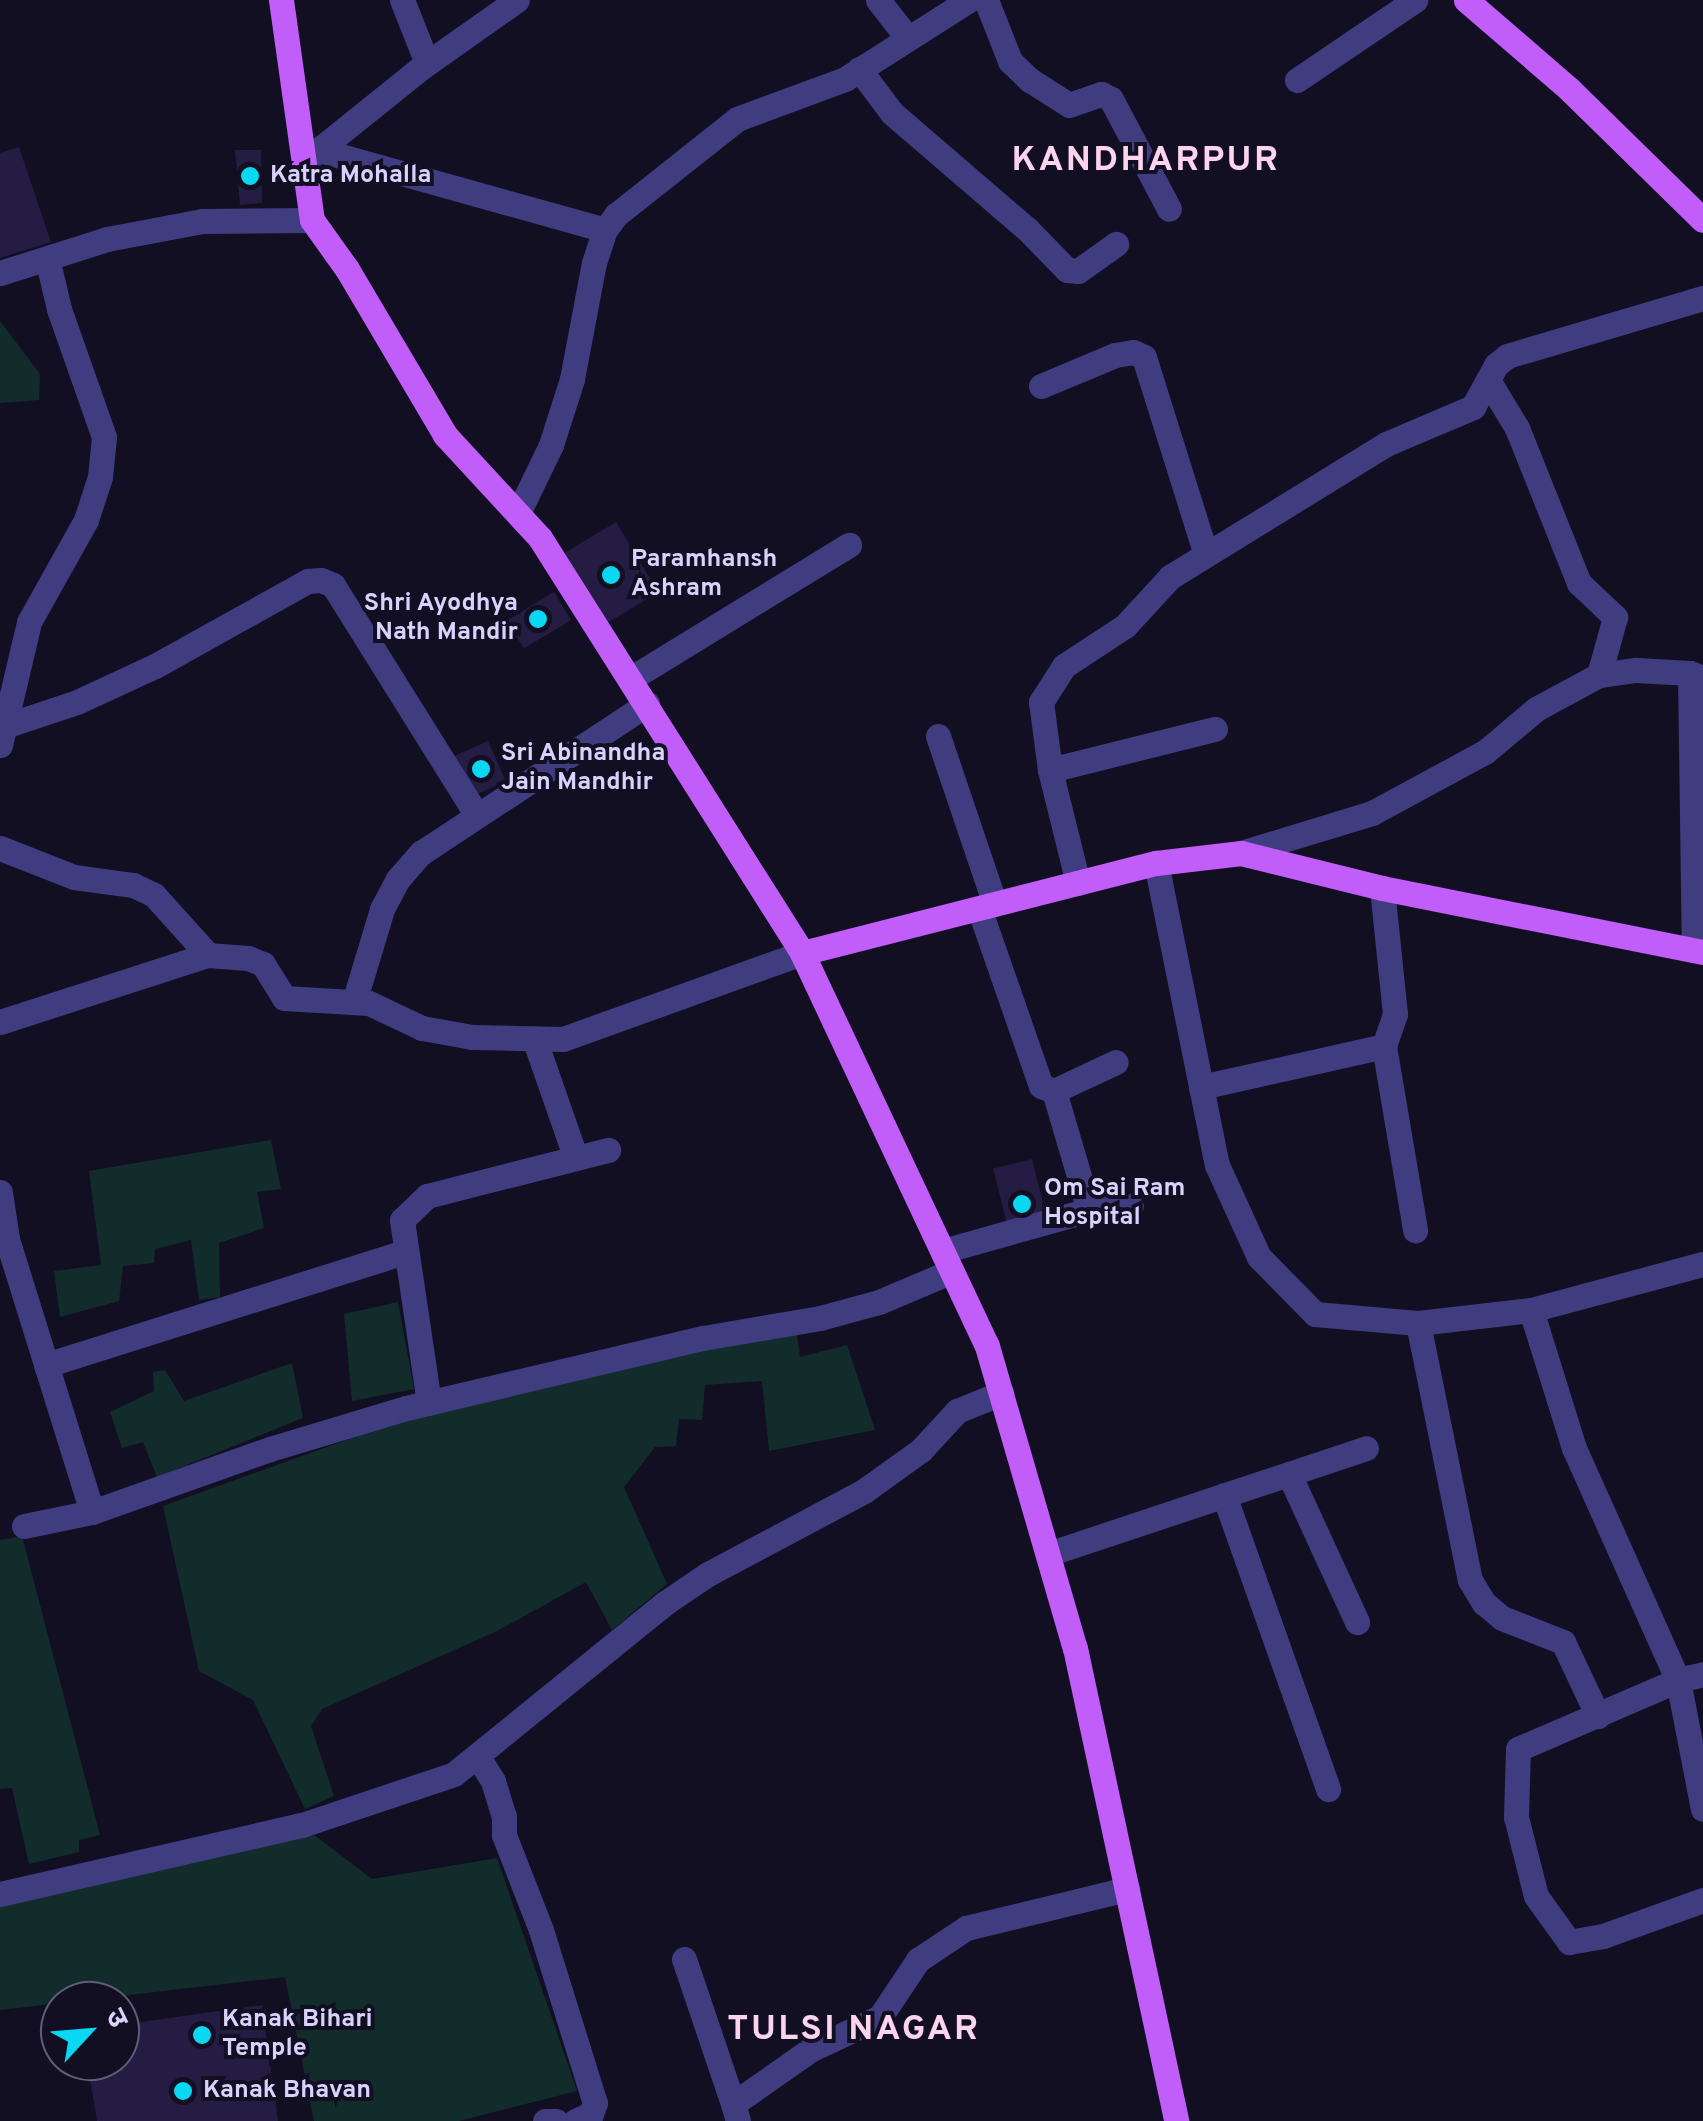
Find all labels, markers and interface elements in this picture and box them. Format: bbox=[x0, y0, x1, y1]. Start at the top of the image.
district label: KANDHARPUR bbox=[1011, 140, 1281, 182]
place label: Katra Mohalla bbox=[270, 161, 431, 191]
marker: Katra Mohalla bbox=[239, 165, 261, 187]
place label: Paramhansh Ashram bbox=[631, 546, 777, 605]
marker: Paramhansh Ashram bbox=[600, 564, 622, 586]
place label: Shri Ayodhya Nath Mandir bbox=[363, 590, 518, 649]
marker: Shri Ayodhya Nath Mandir bbox=[527, 608, 549, 630]
place label: Sri Abinandha Jain Mandhir bbox=[501, 740, 666, 799]
marker: Sri Abinandha Jain Mandhir bbox=[470, 758, 492, 780]
place label: Om Sai Ram Hospital bbox=[1044, 1175, 1185, 1234]
marker: Om Sai Ram Hospital bbox=[1009, 1191, 1035, 1217]
north arrow bbox=[40, 1981, 140, 2081]
text: उ bbox=[95, 2003, 135, 2034]
place label: Kanak Bihari Temple bbox=[222, 2006, 373, 2065]
district label: TULSI NAGAR bbox=[727, 2009, 981, 2051]
marker: Kanak Bihari Temple bbox=[191, 2024, 213, 2046]
place label: Kanak Bhavan bbox=[203, 2076, 371, 2106]
marker: Kanak Bhavan bbox=[172, 2080, 194, 2102]

